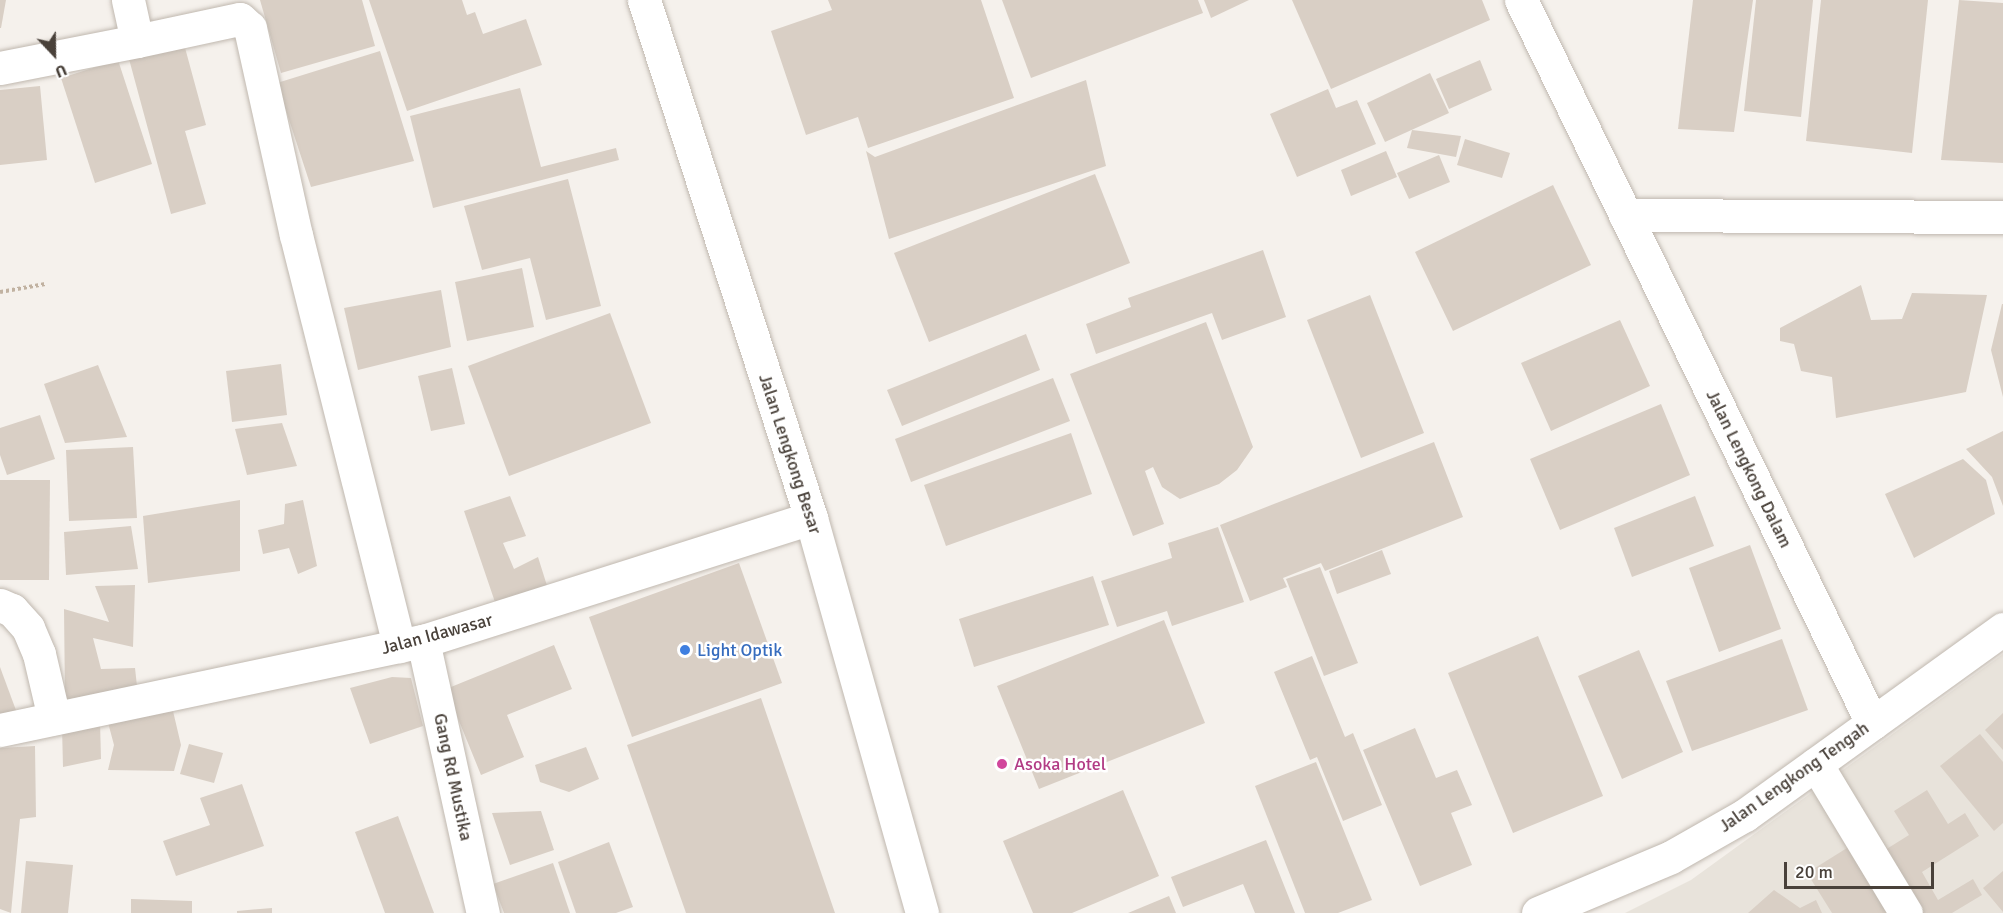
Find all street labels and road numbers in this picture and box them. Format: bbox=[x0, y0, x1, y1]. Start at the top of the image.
street label: Jalan Lengkong Besar bbox=[754, 371, 826, 537]
street label: Jalan Lengkong Dalam bbox=[1701, 387, 1797, 551]
street label: Jalan Idawasar bbox=[379, 609, 495, 659]
street label: Gang Rd Mustika bbox=[429, 711, 477, 843]
street label: Jalan Lengkong Tengah bbox=[1715, 717, 1873, 837]

